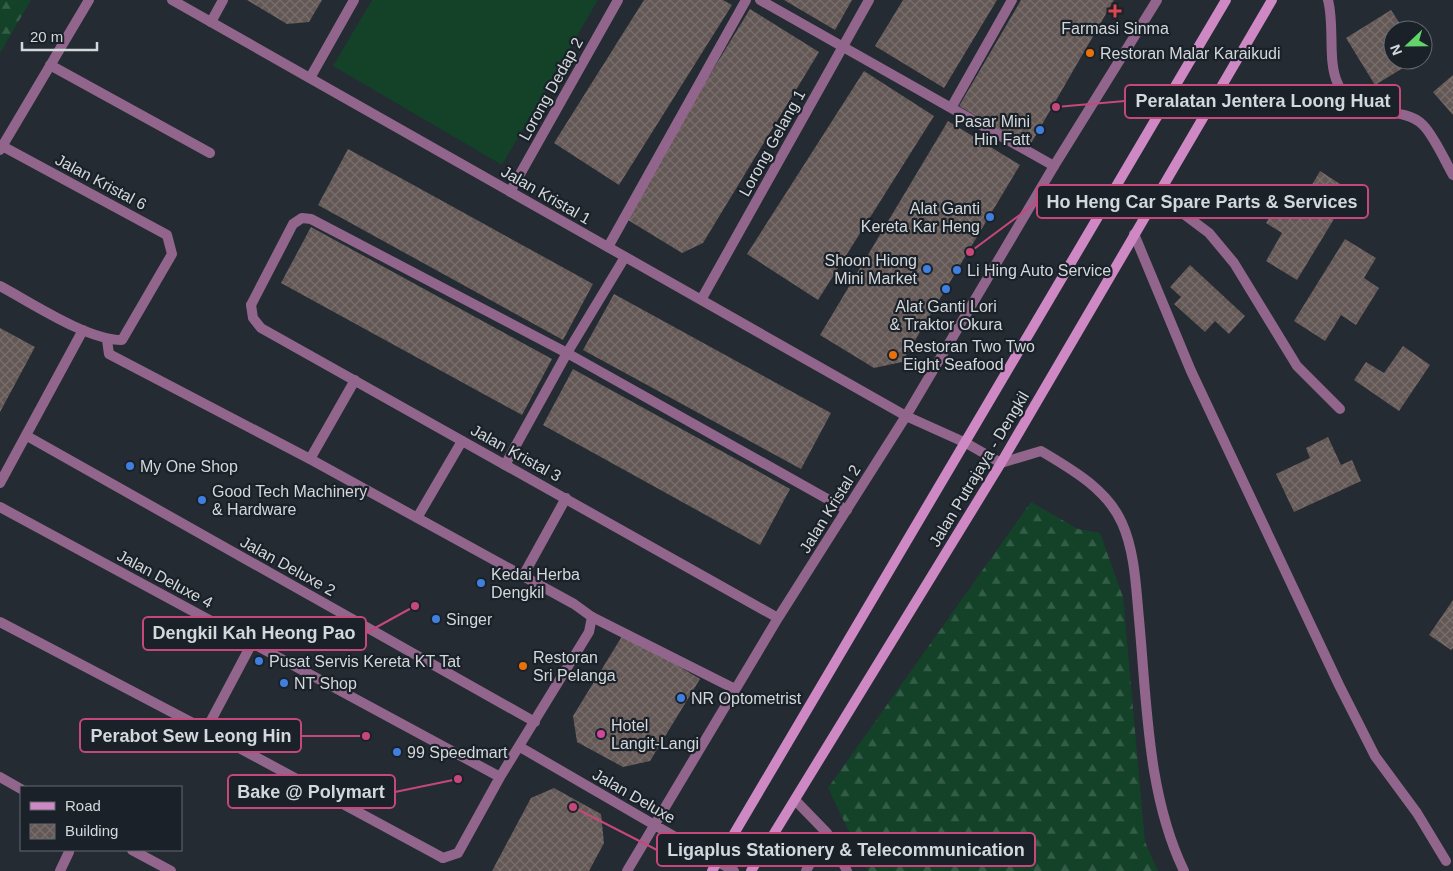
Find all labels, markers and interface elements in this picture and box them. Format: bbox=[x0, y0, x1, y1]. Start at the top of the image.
marker: Farmasi Sinma bbox=[1109, 5, 1121, 17]
scale bar bbox=[22, 20, 98, 52]
place label: Farmasi Sinma bbox=[1061, 20, 1169, 37]
north arrow bbox=[1383, 20, 1433, 70]
text: 20 m bbox=[30, 28, 63, 45]
street label: Lorong Dedap 2 bbox=[516, 35, 586, 143]
text: N bbox=[1387, 42, 1405, 58]
place label: Restoran Malar Karaikudi bbox=[1100, 45, 1281, 62]
marker: Restoran Malar Karaikudi bbox=[1084, 47, 1096, 59]
callout: Peralatan Jentera Loong Huat bbox=[1125, 85, 1400, 118]
street label: Lorong Gelang 1 bbox=[736, 87, 808, 199]
text: Peralatan Jentera Loong Huat bbox=[1135, 91, 1391, 111]
place label: Pasar Mini Hin Fatt bbox=[954, 113, 1031, 148]
marker: Pasar Mini Hin Fatt bbox=[1034, 124, 1046, 136]
street label: Jalan Kristal 6 bbox=[53, 151, 149, 213]
street label: Jalan Kristal 1 bbox=[498, 163, 594, 228]
callout: Ho Heng Car Spare Parts & Services bbox=[1037, 185, 1368, 218]
text: Ho Heng Car Spare Parts & Services bbox=[1046, 192, 1358, 212]
place label: Alat Ganti Kereta Kar Heng bbox=[861, 200, 980, 235]
marker: Alat Ganti Kereta Kar Heng bbox=[984, 211, 996, 223]
place label: Shoon Hiong Mini Market bbox=[824, 252, 918, 287]
place label: Li Hing Auto Service bbox=[967, 262, 1111, 279]
marker: Shoon Hiong Mini Market bbox=[921, 263, 933, 275]
marker: Li Hing Auto Service bbox=[951, 264, 963, 276]
marker: Alat Ganti Lori & Traktor Okura bbox=[940, 283, 952, 295]
place label: Alat Ganti Lori & Traktor Okura bbox=[890, 298, 1003, 333]
place label: Restoran Two Two Eight Seafood bbox=[903, 338, 1035, 373]
marker: Restoran Two Two Eight Seafood bbox=[887, 349, 899, 361]
street label: Jalan Putrajaya - Dengkil bbox=[926, 388, 1032, 550]
street label: Jalan Kristal 3 bbox=[468, 421, 564, 485]
place label: My One Shop bbox=[140, 458, 238, 475]
marker: My One Shop bbox=[124, 460, 136, 472]
street label: Jalan Kristal 2 bbox=[796, 462, 864, 556]
place label: Good Tech Machinery & Hardware bbox=[212, 483, 367, 518]
marker: Good Tech Machinery & Hardware bbox=[196, 494, 208, 506]
street label: Jalan Deluxe 2 bbox=[238, 533, 338, 599]
street label: Jalan Deluxe 4 bbox=[114, 547, 216, 611]
place label: Kedai Herba Dengkil bbox=[491, 566, 580, 601]
marker: Kedai Herba Dengkil bbox=[475, 577, 487, 589]
place label: Singer bbox=[446, 611, 493, 628]
marker: Singer bbox=[430, 613, 442, 625]
callout: Dengkil Kah Heong Pao bbox=[143, 617, 366, 650]
text: Dengkil Kah Heong Pao bbox=[152, 623, 356, 643]
place label: Restoran Sri Pelanga bbox=[533, 649, 616, 684]
place label: Pusat Servis Kereta KT Tat bbox=[269, 653, 461, 670]
marker: Pusat Servis Kereta KT Tat bbox=[253, 655, 265, 667]
marker: Restoran Sri Pelanga bbox=[517, 660, 529, 672]
place label: NT Shop bbox=[294, 675, 357, 692]
marker: NT Shop bbox=[278, 677, 290, 689]
place label: NR Optometrist bbox=[691, 690, 802, 707]
marker: NR Optometrist bbox=[675, 692, 687, 704]
place label: Hotel Langit-Langi bbox=[611, 717, 699, 752]
callout: Perabot Sew Leong Hin bbox=[80, 719, 301, 752]
text: Perabot Sew Leong Hin bbox=[90, 726, 292, 746]
marker: Hotel Langit-Langi bbox=[595, 728, 607, 740]
place label: 99 Speedmart bbox=[407, 744, 508, 761]
marker: 99 Speedmart bbox=[391, 746, 403, 758]
street label: Jalan Deluxe bbox=[590, 766, 678, 827]
callout: Bake @ Polymart bbox=[228, 775, 395, 808]
text: Bake @ Polymart bbox=[237, 782, 385, 802]
legend bbox=[20, 786, 182, 851]
text: Road bbox=[65, 797, 101, 814]
text: Building bbox=[65, 822, 118, 839]
callout: Ligaplus Stationery & Telecommunication bbox=[657, 833, 1035, 866]
text: Ligaplus Stationery & Telecommunication bbox=[667, 840, 1025, 860]

